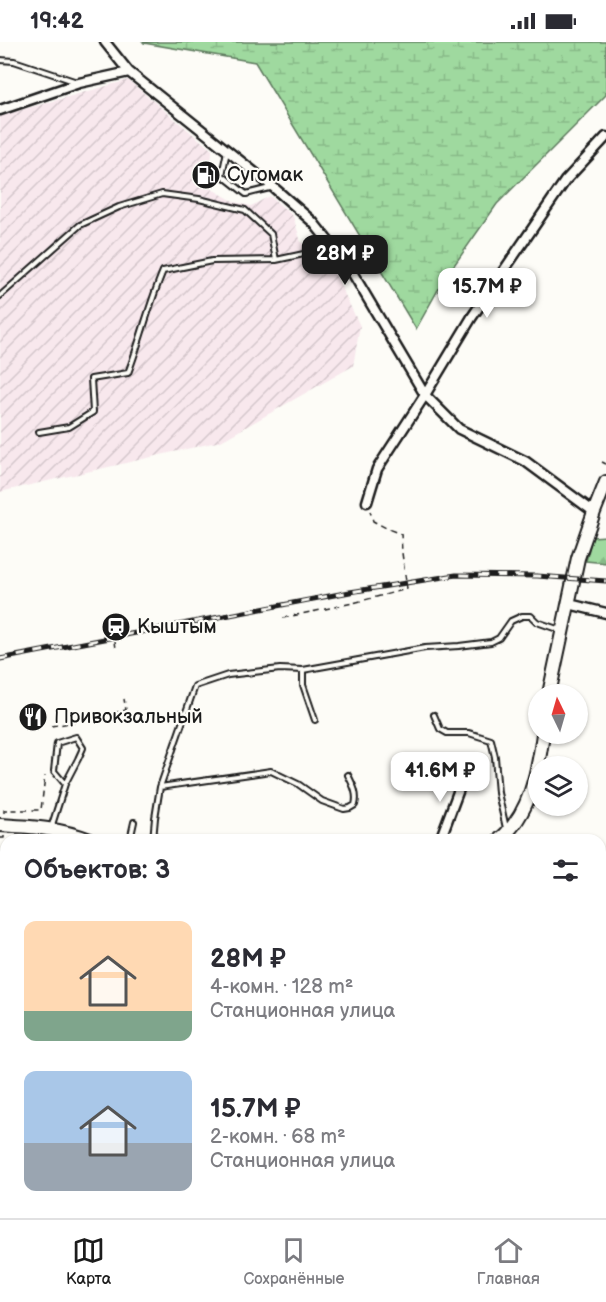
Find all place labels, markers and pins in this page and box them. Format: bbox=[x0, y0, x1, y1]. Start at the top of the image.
fuel station icon: Сугомак bbox=[190, 159, 222, 191]
place label: Сугомак bbox=[227, 163, 304, 187]
pin: 28M ₽ bbox=[303, 235, 387, 286]
pin: 15.7M ₽ bbox=[432, 268, 542, 319]
station icon: Кыштым bbox=[100, 611, 132, 643]
place label: Кыштым bbox=[137, 615, 217, 639]
restaurant icon: Привокзальный bbox=[17, 701, 49, 733]
place label: Привокзальный bbox=[54, 705, 203, 729]
pin: 41.6M ₽ bbox=[385, 752, 495, 803]

